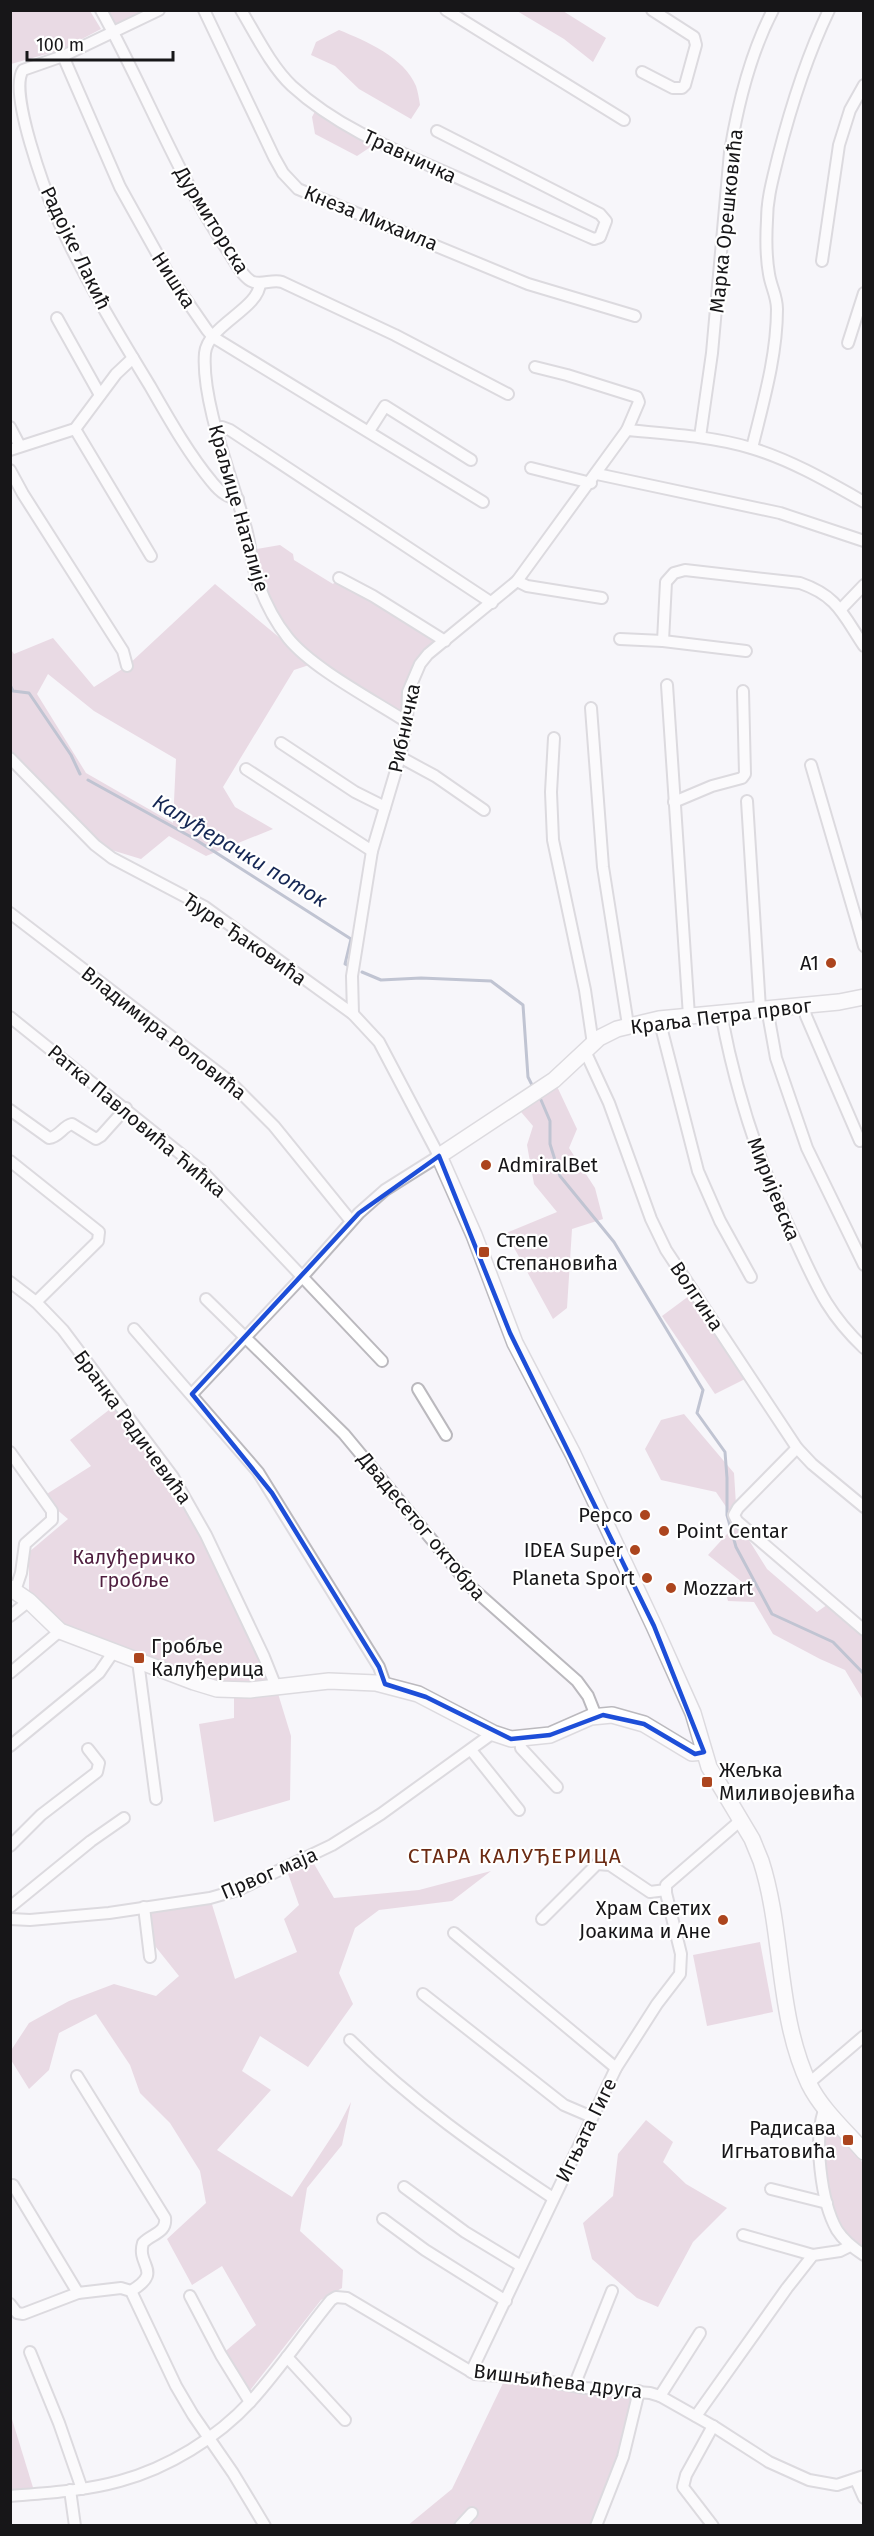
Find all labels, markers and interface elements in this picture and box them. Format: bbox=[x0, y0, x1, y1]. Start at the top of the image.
scale bar bbox=[27, 24, 172, 62]
text: 100 m bbox=[36, 34, 84, 56]
street label: Травничка bbox=[360, 124, 460, 188]
street label: Марка Орешковића bbox=[704, 128, 748, 314]
street label: Дурмиторска bbox=[169, 161, 254, 278]
street label: Кнеза Михаила bbox=[301, 180, 441, 256]
street label: Радојке Лакић bbox=[36, 182, 116, 314]
street label: Нишка bbox=[147, 247, 201, 313]
street label: Краљице Наталије bbox=[204, 421, 274, 595]
street label: Рибничка bbox=[383, 681, 425, 775]
water label: Калуђерачки поток bbox=[148, 789, 332, 913]
street label: Ђуре Ђаковића bbox=[179, 887, 311, 991]
place label: A1 bbox=[800, 951, 819, 975]
marker: A1 bbox=[824, 956, 838, 970]
street label: Владимира Роловића bbox=[77, 961, 251, 1105]
street label: Краља Петра првог bbox=[629, 993, 813, 1039]
street label: Ратка Павловића Ћићка bbox=[43, 1039, 231, 1203]
street label: Миријевска bbox=[742, 1134, 806, 1244]
place label: AdmiralBet bbox=[498, 1153, 599, 1177]
marker: AdmiralBet bbox=[479, 1158, 493, 1172]
place label: Степе Степановића bbox=[496, 1228, 618, 1275]
marker: Степе Степановића bbox=[477, 1245, 491, 1259]
street label: Волгина bbox=[665, 1257, 729, 1335]
street label: Бранка Радичевића bbox=[69, 1345, 197, 1509]
street label: Двадесетог октобра bbox=[352, 1446, 491, 1605]
place label: Pepco bbox=[578, 1503, 633, 1527]
marker: Pepco bbox=[638, 1508, 652, 1522]
place label: Point Centar bbox=[676, 1519, 788, 1543]
marker: Point Centar bbox=[657, 1524, 671, 1538]
place label: IDEA Super bbox=[524, 1538, 623, 1562]
marker: IDEA Super bbox=[628, 1543, 642, 1557]
park label: Калуђеричко гробље bbox=[72, 1545, 196, 1592]
place label: Planeta Sport bbox=[512, 1566, 636, 1590]
marker: Planeta Sport bbox=[640, 1571, 654, 1585]
place label: Mozzart bbox=[683, 1576, 754, 1600]
marker: Mozzart bbox=[664, 1581, 678, 1595]
place label: Гробље Калуђерица bbox=[151, 1634, 264, 1681]
marker: Гробље Калуђерица bbox=[132, 1651, 146, 1665]
place label: Жељка Миливојевића bbox=[719, 1758, 855, 1805]
marker: Жељка Миливојевића bbox=[700, 1775, 714, 1789]
street label: Првог маја bbox=[217, 1842, 321, 1904]
district label: СТАРА КАЛУЂЕРИЦА bbox=[408, 1843, 622, 1869]
place label: Храм Светих Јоакима и Ане bbox=[579, 1896, 711, 1943]
marker: Храм Светих Јоакима и Ане bbox=[716, 1913, 730, 1927]
street label: Игњата Гиге bbox=[550, 2074, 622, 2186]
place label: Радисава Игњатовића bbox=[721, 2116, 836, 2163]
marker: Радисава Игњатовића bbox=[841, 2133, 855, 2147]
street label: Вишњићева друга bbox=[472, 2359, 644, 2403]

